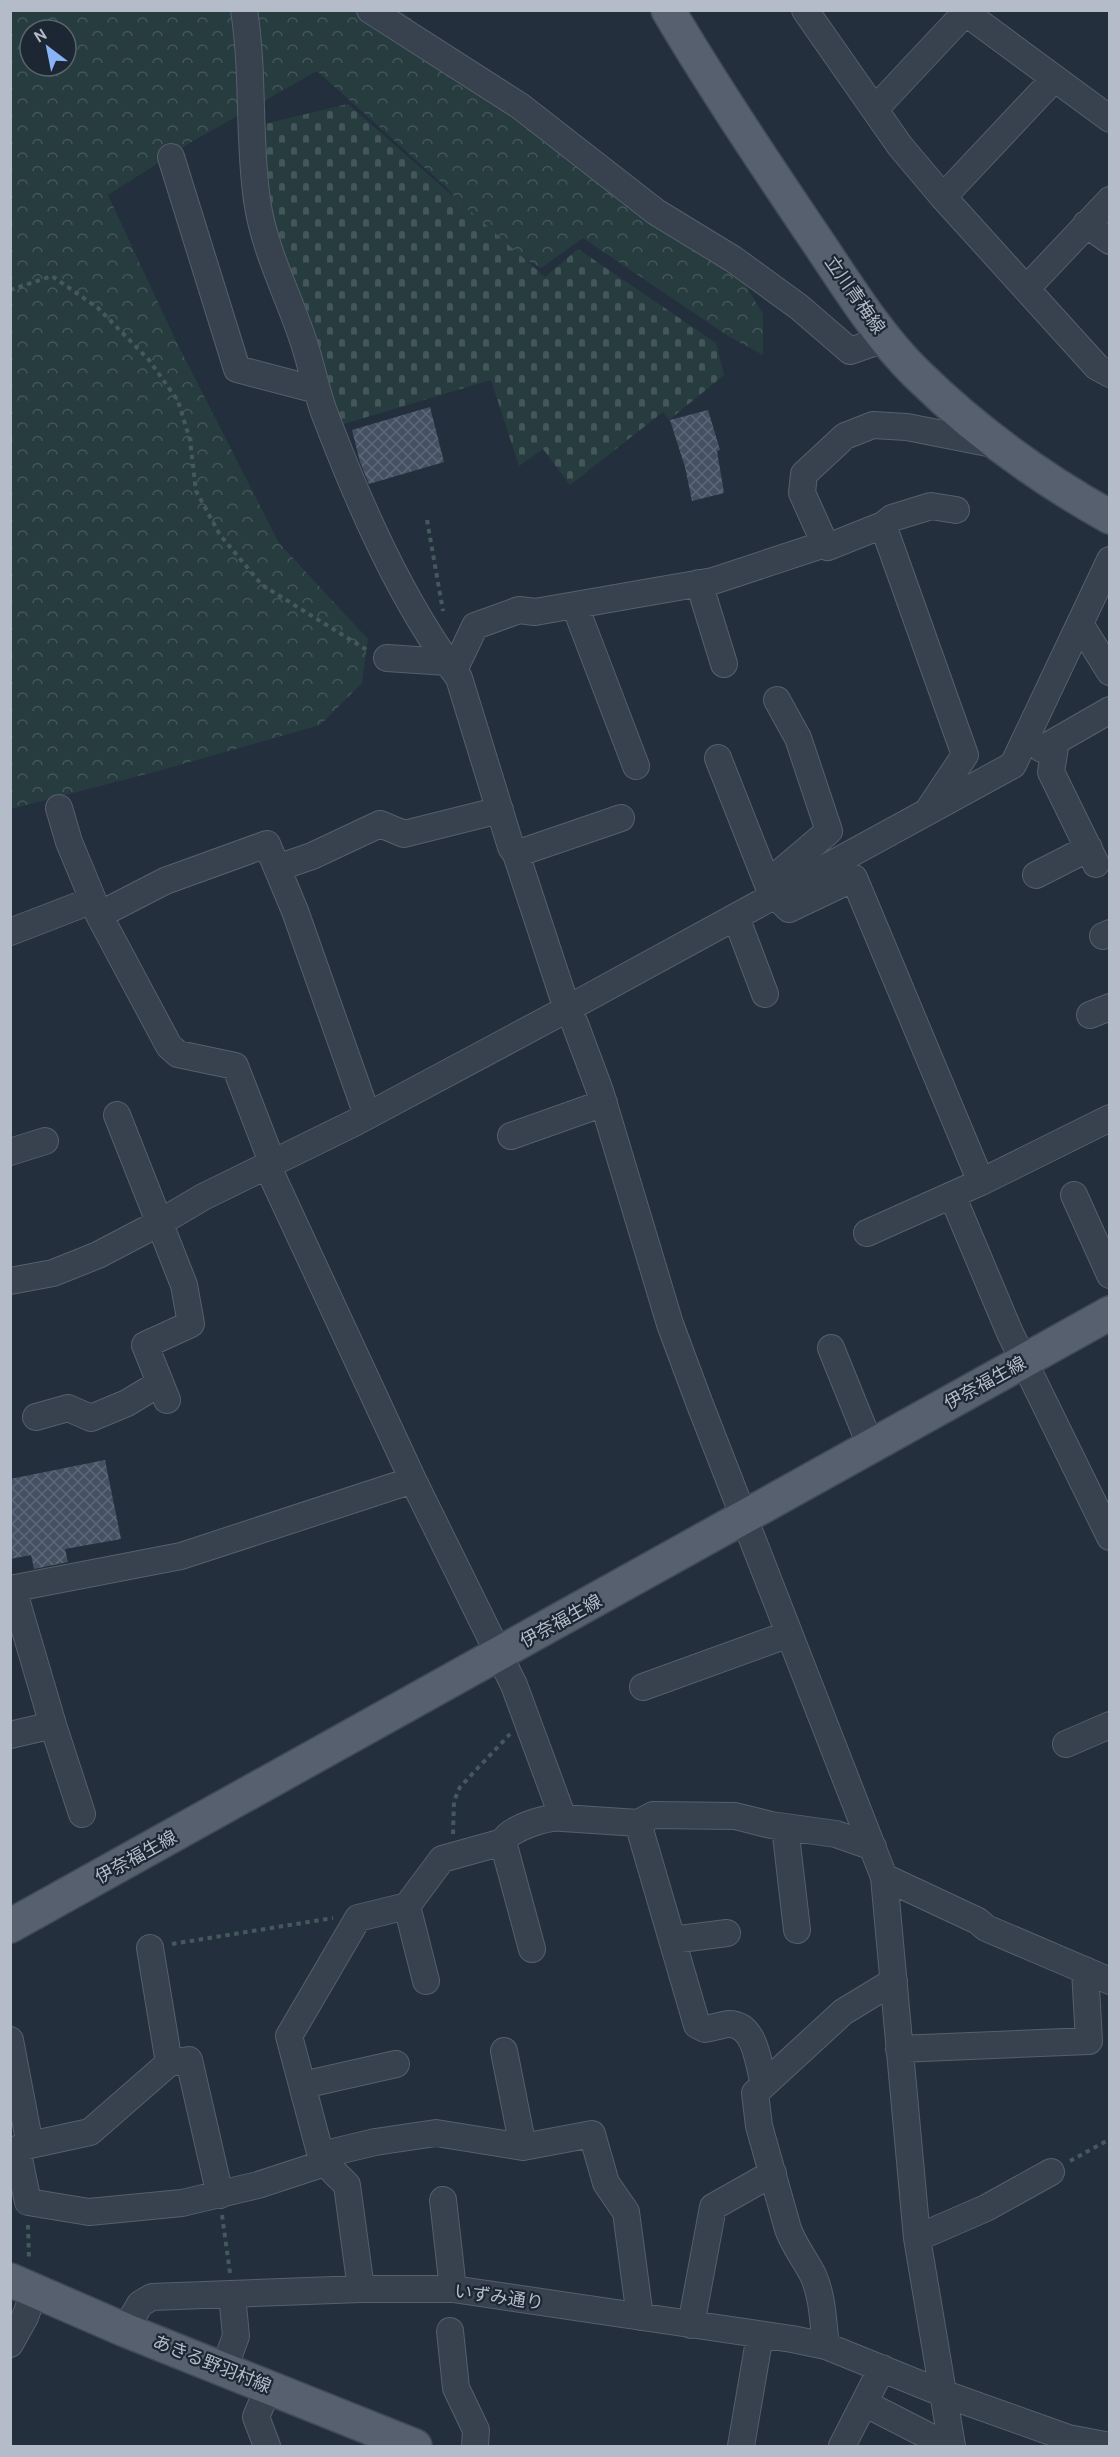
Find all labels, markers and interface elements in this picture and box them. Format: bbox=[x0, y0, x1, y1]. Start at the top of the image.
north arrow bbox=[18, 18, 78, 78]
text: N bbox=[30, 25, 50, 47]
street label: 立川青梅線 bbox=[820, 252, 890, 338]
street label: 伊奈福生線 bbox=[940, 1352, 1030, 1414]
street label: 伊奈福生線 bbox=[516, 1590, 606, 1652]
street label: 伊奈福生線 bbox=[91, 1826, 181, 1888]
street label: いずみ通り bbox=[453, 2280, 545, 2314]
street label: あきる野羽村線 bbox=[150, 2330, 274, 2398]

